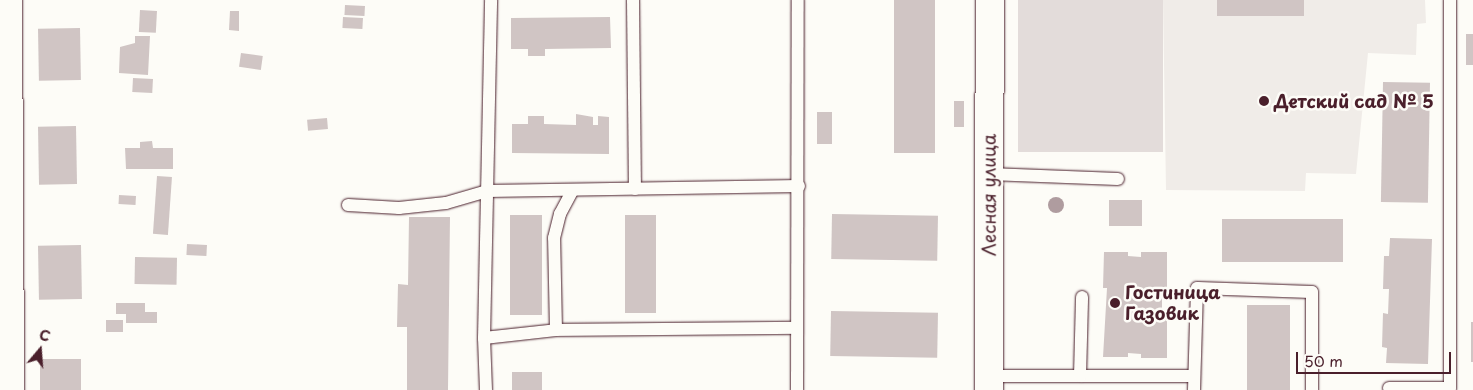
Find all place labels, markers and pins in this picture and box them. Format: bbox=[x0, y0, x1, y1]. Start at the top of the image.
place label: Детский сад № 5 bbox=[1274, 90, 1435, 112]
marker: Детский сад № 5 bbox=[1258, 95, 1270, 107]
place label: Гостиница Газовик bbox=[1125, 282, 1221, 324]
marker: Гостиница Газовик bbox=[1109, 297, 1121, 309]

